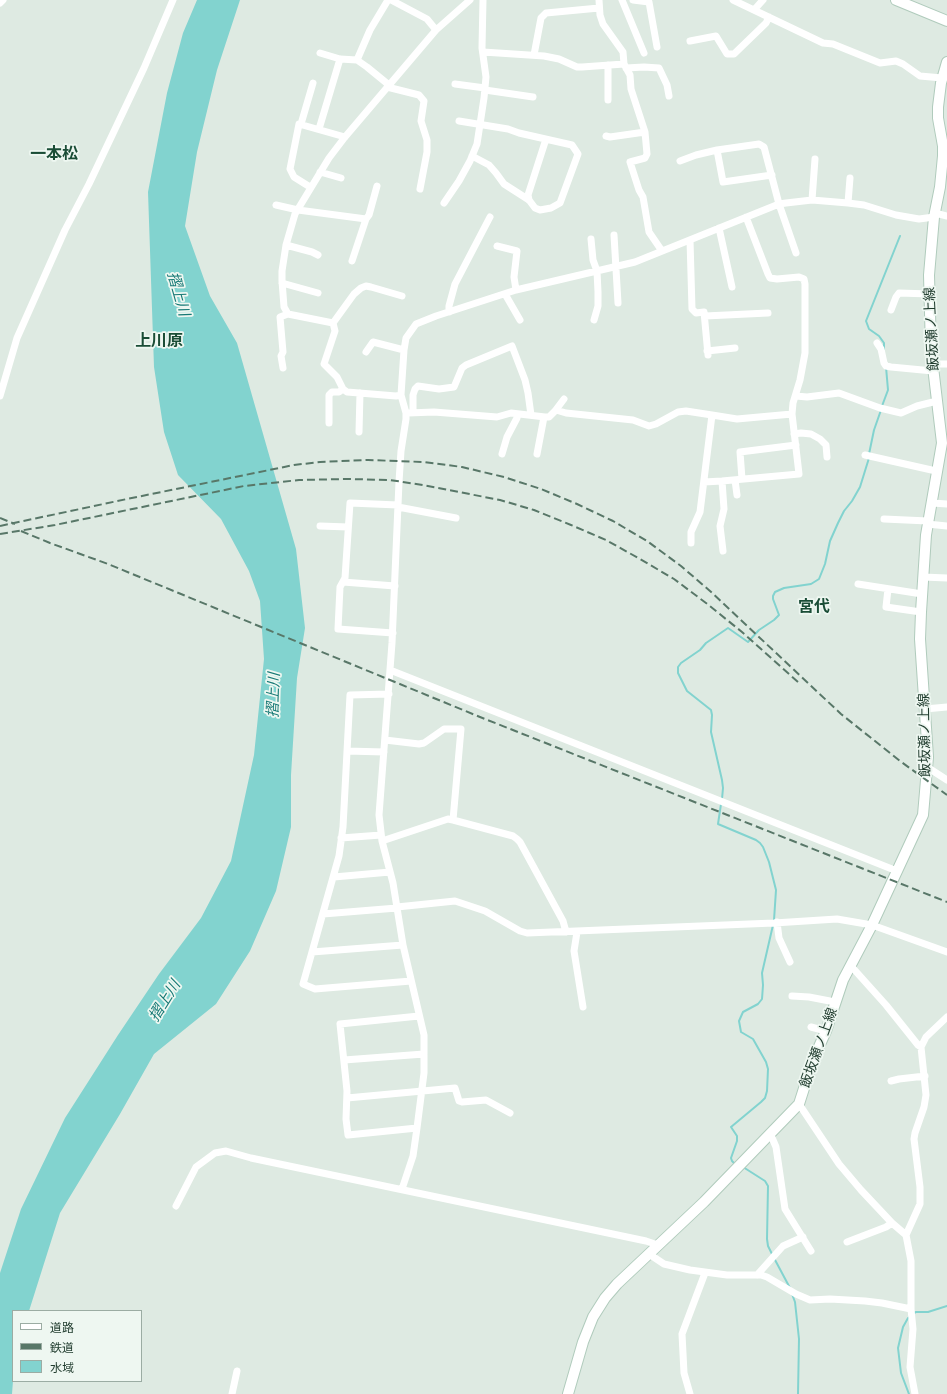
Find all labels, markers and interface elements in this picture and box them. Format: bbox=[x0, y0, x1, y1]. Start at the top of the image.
district label: 一本松 bbox=[30, 144, 78, 164]
water label: 摺上川 bbox=[163, 270, 193, 318]
street label: 飯坂瀬ノ上線 bbox=[921, 287, 943, 371]
district label: 上川原 bbox=[135, 331, 183, 351]
district label: 宮代 bbox=[798, 597, 830, 617]
water label: 摺上川 bbox=[264, 672, 284, 718]
street label: 飯坂瀬ノ上線 bbox=[916, 693, 934, 777]
water label: 摺上川 bbox=[145, 977, 185, 1025]
street label: 飯坂瀬ノ上線 bbox=[797, 1006, 841, 1090]
legend bbox=[12, 1310, 142, 1382]
text: 道路 bbox=[50, 1321, 74, 1335]
text: 鉄道 bbox=[50, 1341, 74, 1355]
text: 水域 bbox=[50, 1361, 74, 1375]

